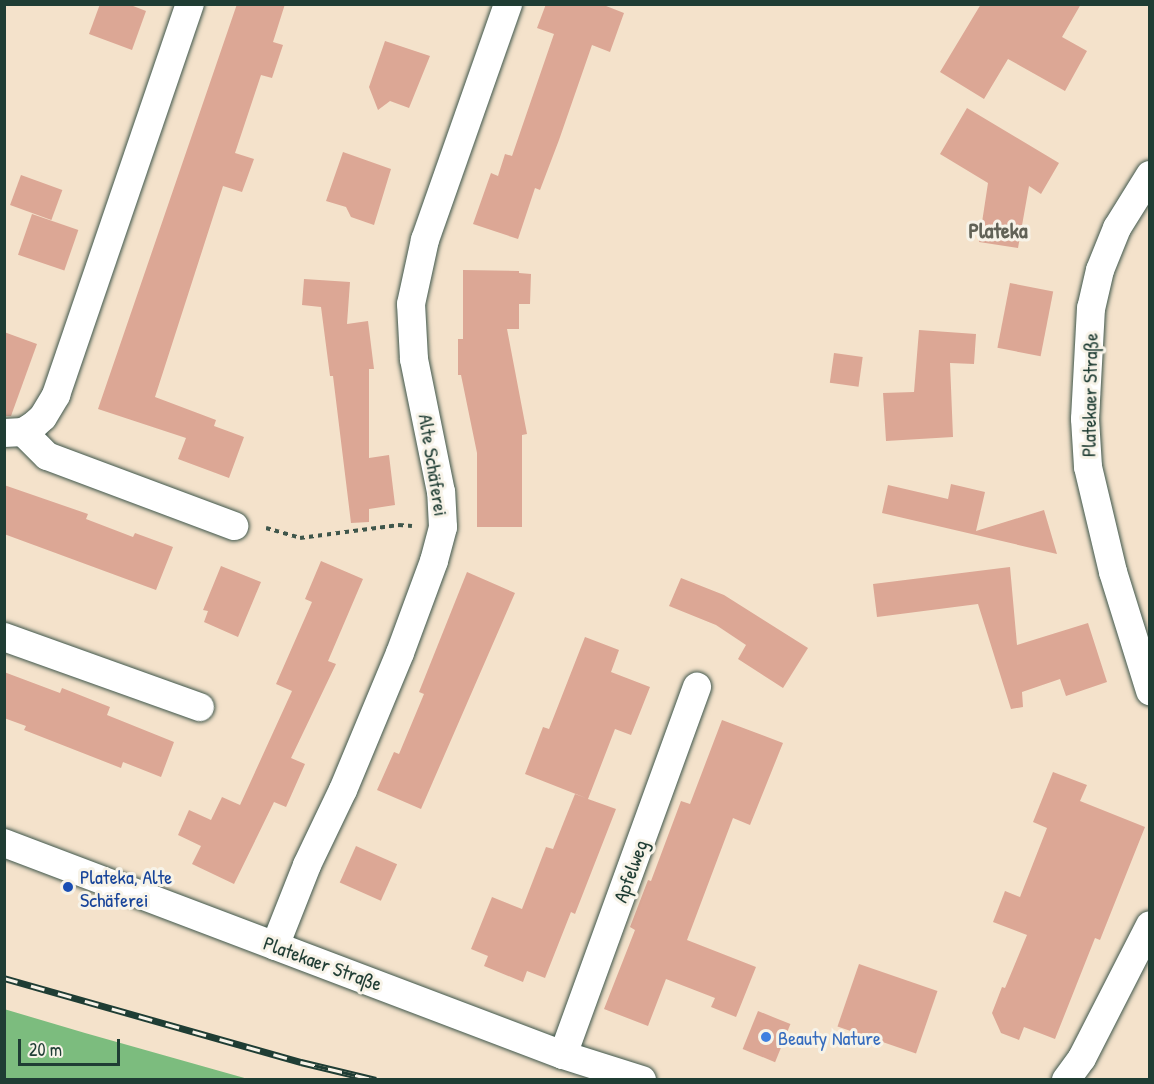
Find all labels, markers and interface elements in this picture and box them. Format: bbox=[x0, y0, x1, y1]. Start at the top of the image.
district label: Plateka bbox=[968, 218, 1028, 244]
street label: Platekaer Straße bbox=[1076, 333, 1102, 457]
street label: Alte Schäferei bbox=[414, 412, 454, 518]
street label: Apfelweg bbox=[608, 836, 652, 906]
place label: Plateka, Alte Schäferei bbox=[80, 864, 172, 911]
marker: Plateka, Alte Schäferei bbox=[61, 880, 75, 894]
street label: Platekaer Straße bbox=[261, 930, 385, 996]
place label: Beauty Nature bbox=[778, 1025, 881, 1049]
scale bar bbox=[21, 1027, 123, 1065]
marker: Beauty Nature bbox=[759, 1030, 773, 1044]
text: 20 m bbox=[29, 1037, 62, 1062]

